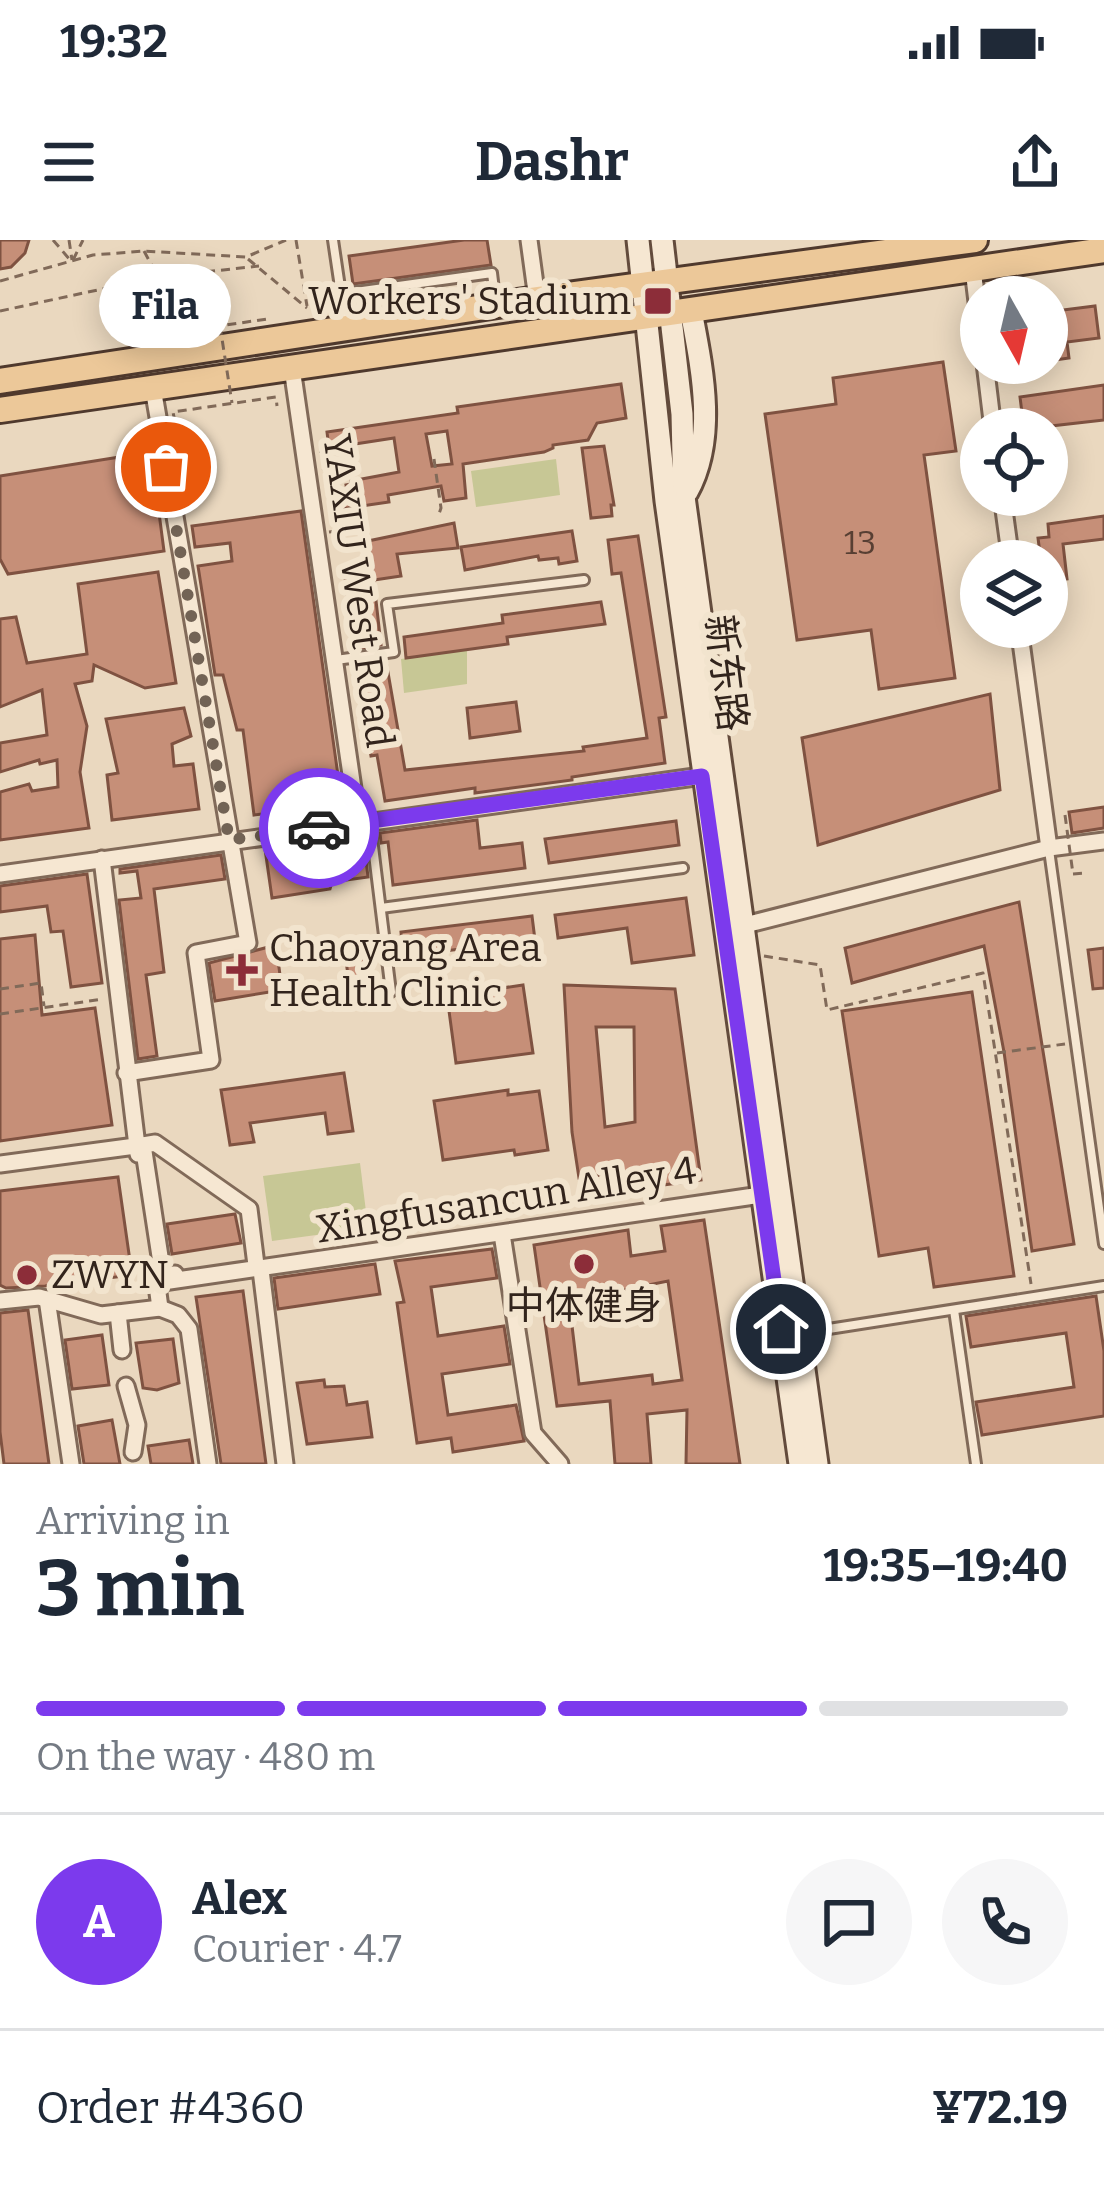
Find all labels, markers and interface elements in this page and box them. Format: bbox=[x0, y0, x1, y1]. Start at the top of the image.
text: 19:32 bbox=[60, 15, 168, 69]
icon: menu bbox=[36, 129, 102, 195]
icon: share bbox=[1002, 129, 1068, 195]
text: Dashr bbox=[475, 130, 629, 194]
callout: Fila bbox=[100, 263, 232, 347]
north arrow bbox=[960, 276, 1068, 384]
map controls bbox=[960, 276, 1068, 648]
place label: Workers' Stadium bbox=[308, 278, 631, 324]
text: Fila bbox=[131, 283, 199, 329]
marker: Workers' Stadium bbox=[642, 285, 674, 317]
button: locate bbox=[960, 408, 1068, 516]
pin bbox=[115, 416, 217, 518]
street label: YAXIU West Road bbox=[313, 431, 403, 751]
icon: bag bbox=[133, 434, 199, 500]
house number: 13 bbox=[844, 523, 876, 563]
button: layers bbox=[960, 540, 1068, 648]
street label: 新东路 bbox=[696, 612, 756, 734]
courier bbox=[259, 768, 379, 888]
icon: car bbox=[286, 795, 352, 861]
place label: Chaoyang Area Health Clinic bbox=[269, 925, 542, 1016]
marker: Chaoyang Area Health Clinic bbox=[226, 954, 258, 986]
street label: Xingfusancun Alley 4 bbox=[313, 1147, 699, 1253]
marker: 中体健身 bbox=[571, 1251, 597, 1277]
place label: ZWYN bbox=[51, 1252, 169, 1298]
marker: ZWYN bbox=[14, 1262, 40, 1288]
pin bbox=[730, 1278, 832, 1380]
place label: 中体健身 bbox=[506, 1283, 662, 1329]
icon: home bbox=[748, 1296, 814, 1362]
text: Arriving in bbox=[36, 1498, 230, 1544]
text: 19:35–19:40 bbox=[823, 1539, 1068, 1593]
text: 3 min bbox=[36, 1542, 244, 1636]
text: On the way · 480 m bbox=[36, 1734, 375, 1780]
button: chat bbox=[786, 1859, 912, 1985]
button: phone bbox=[942, 1859, 1068, 1985]
text: Alex bbox=[192, 1872, 287, 1926]
text: A bbox=[83, 1895, 115, 1949]
text: Courier · 4.7 bbox=[192, 1926, 402, 1972]
text: Order #4360 bbox=[36, 2081, 305, 2135]
text: ¥72.19 bbox=[932, 2081, 1068, 2135]

